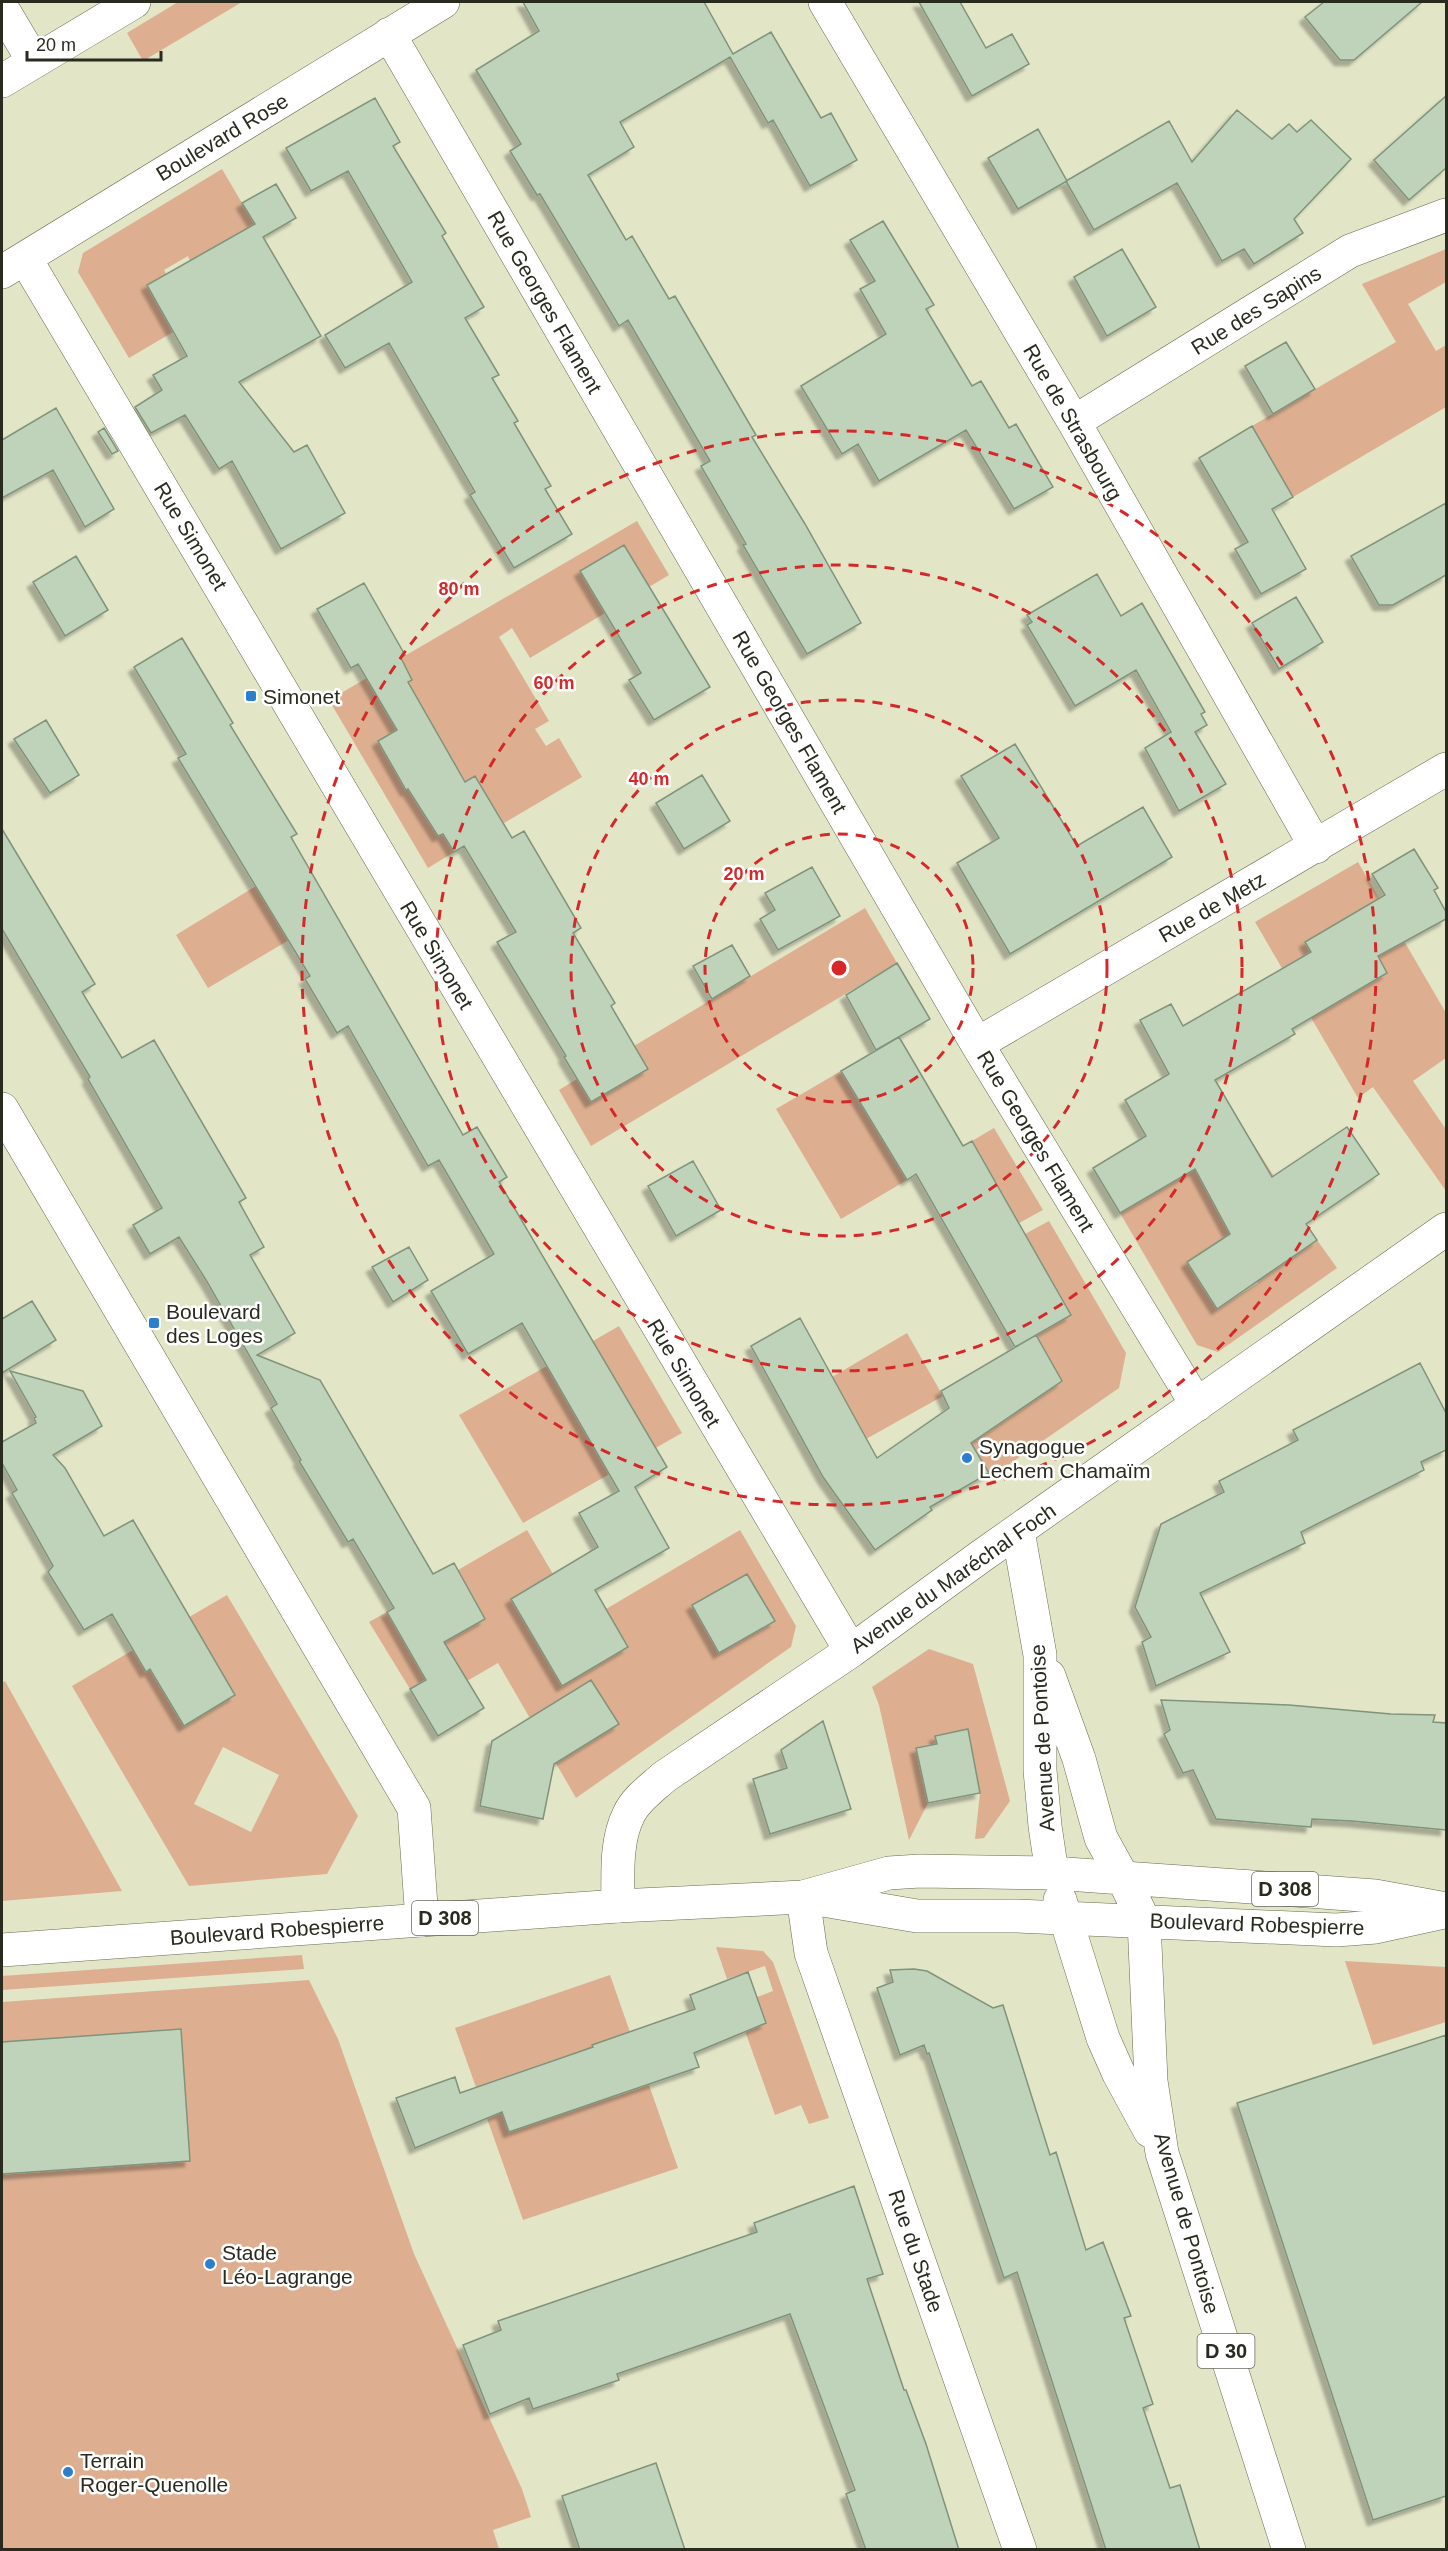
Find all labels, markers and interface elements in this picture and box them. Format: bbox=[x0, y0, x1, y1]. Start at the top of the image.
scale bar bbox=[27, 24, 160, 62]
text: 20 m bbox=[36, 35, 76, 55]
street label: Boulevard Rose bbox=[152, 89, 292, 185]
street label: Rue Georges Flament bbox=[483, 207, 607, 397]
street label: Rue des Sapins bbox=[1187, 261, 1325, 359]
street label: Rue de Strasbourg bbox=[1019, 340, 1127, 504]
street label: Rue Simonet bbox=[150, 478, 232, 594]
text: 80 m bbox=[438, 579, 480, 599]
street label: Rue Georges Flament bbox=[728, 627, 852, 817]
text: 60 m bbox=[533, 673, 575, 693]
place label: Simonet bbox=[263, 685, 340, 708]
marker: Simonet bbox=[244, 689, 258, 703]
text: 40 m bbox=[628, 769, 670, 789]
text: 20 m bbox=[723, 864, 765, 884]
street label: Rue de Metz bbox=[1155, 867, 1269, 947]
street label: Rue Simonet bbox=[396, 897, 478, 1013]
centre of rings bbox=[829, 958, 849, 978]
street label: Rue Georges Flament bbox=[973, 1047, 1099, 1236]
place label: Boulevard des Loges bbox=[166, 1300, 263, 1347]
street label: Rue Simonet bbox=[643, 1315, 725, 1431]
marker: Boulevard des Loges bbox=[147, 1316, 161, 1330]
place label: Synagogue Lechem Chamaïm bbox=[979, 1435, 1151, 1482]
marker: Synagogue Lechem Chamaïm bbox=[960, 1451, 974, 1465]
street label: Avenue du Maréchal Foch bbox=[846, 1498, 1060, 1658]
street label: Avenue de Pontoise bbox=[1026, 1644, 1058, 1832]
road number: D 308 bbox=[1252, 1872, 1318, 1906]
road number: D 308 bbox=[412, 1901, 478, 1935]
street label: Boulevard Robespierre bbox=[1149, 1909, 1365, 1939]
street label: Boulevard Robespierre bbox=[169, 1911, 385, 1949]
street label: Avenue de Pontoise bbox=[1150, 2130, 1224, 2316]
street label: Rue du Stade bbox=[884, 2187, 948, 2315]
place label: Stade Léo-Lagrange bbox=[222, 2241, 353, 2288]
marker: Stade Léo-Lagrange bbox=[203, 2257, 217, 2271]
road number: D 30 bbox=[1198, 2334, 1254, 2368]
place label: Terrain Roger-Quenolle bbox=[80, 2449, 228, 2496]
marker: Terrain Roger-Quenolle bbox=[61, 2465, 75, 2479]

